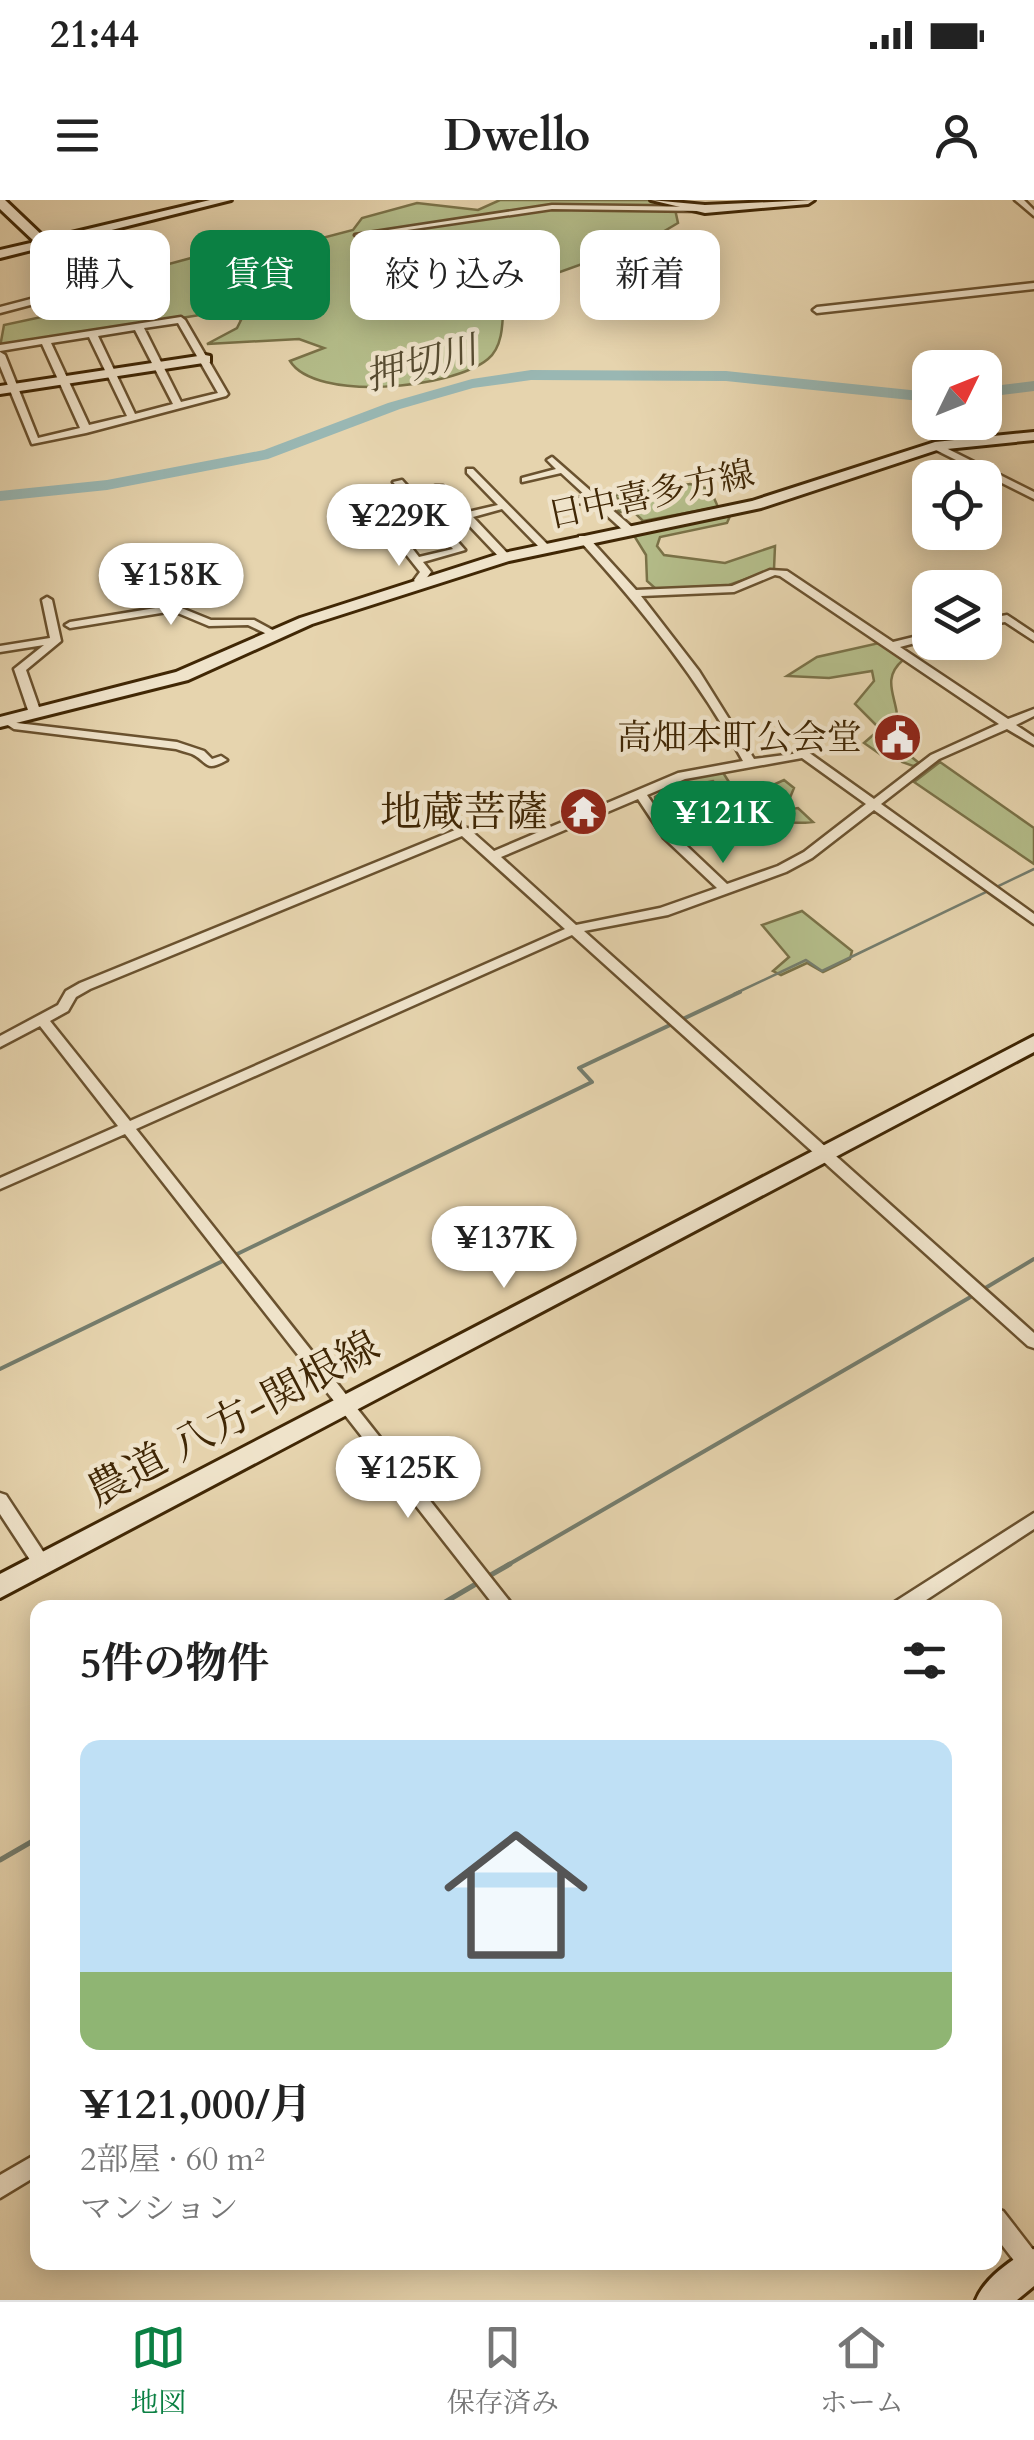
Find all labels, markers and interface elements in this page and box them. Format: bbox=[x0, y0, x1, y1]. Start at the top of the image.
text: 21:44 bbox=[50, 9, 139, 61]
text: Dwello bbox=[444, 105, 590, 166]
icon: menu bbox=[50, 108, 105, 163]
icon: person bbox=[929, 108, 984, 163]
chip: 購入 bbox=[30, 230, 170, 320]
chip: 賃貸 bbox=[190, 230, 330, 320]
chip: 絞り込み bbox=[350, 230, 560, 320]
chip: 新着 bbox=[580, 230, 720, 320]
water label: 押切川 bbox=[359, 323, 487, 404]
north arrow bbox=[912, 350, 1002, 440]
map controls bbox=[912, 350, 1002, 660]
street label: 日中喜多方線 bbox=[543, 450, 759, 540]
button: locate bbox=[912, 460, 1002, 550]
pin: ¥229K bbox=[329, 484, 469, 569]
text: ¥229K bbox=[349, 494, 449, 538]
pin: ¥158K bbox=[101, 543, 241, 628]
text: ¥158K bbox=[121, 553, 221, 597]
button: layers bbox=[912, 570, 1002, 660]
public building icon: 高畑本町公会堂 bbox=[871, 712, 923, 764]
place label: 高畑本町公会堂 bbox=[617, 714, 862, 762]
pin: ¥121K bbox=[653, 781, 793, 866]
place label: 地蔵菩薩 bbox=[380, 784, 548, 841]
temple icon: 地蔵菩薩 bbox=[557, 786, 609, 838]
text: ¥121K bbox=[673, 791, 773, 835]
pin: ¥137K bbox=[434, 1206, 574, 1291]
text: ¥137K bbox=[454, 1216, 554, 1260]
street label: 農道 八方-関根線 bbox=[77, 1318, 389, 1520]
pin: ¥125K bbox=[338, 1436, 478, 1521]
text: ¥125K bbox=[358, 1446, 458, 1490]
icon: filters bbox=[897, 1633, 952, 1688]
text: 5件の物件 bbox=[80, 1635, 270, 1692]
icon: home bbox=[426, 1805, 606, 1985]
text: ¥121,000/月 bbox=[80, 2076, 312, 2133]
text: 2部屋 · 60 m² bbox=[80, 2138, 265, 2182]
text: マンション bbox=[80, 2187, 239, 2231]
tab: 地図 bbox=[130, 2320, 186, 2422]
tab: 保存済み bbox=[447, 2320, 559, 2422]
tab: ホーム bbox=[820, 2320, 904, 2422]

